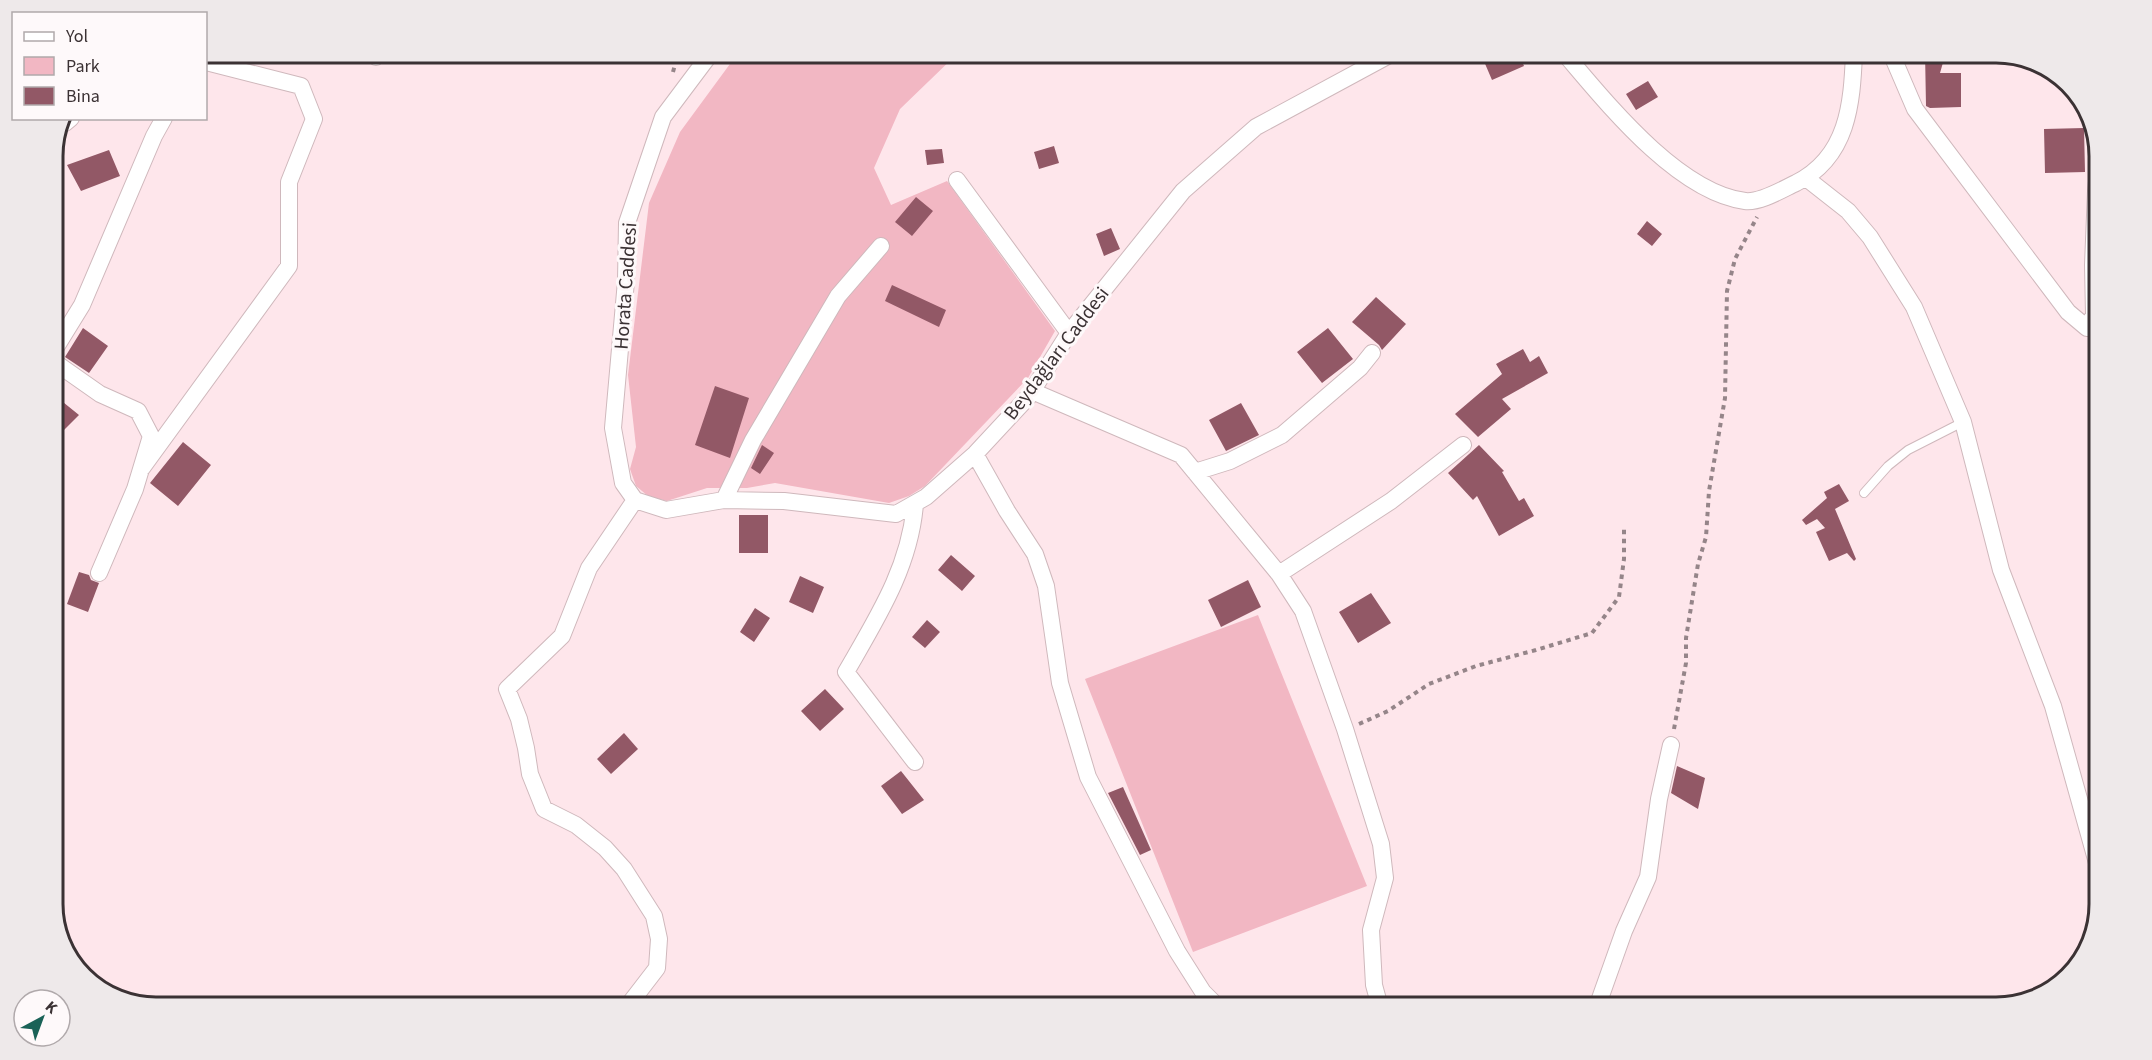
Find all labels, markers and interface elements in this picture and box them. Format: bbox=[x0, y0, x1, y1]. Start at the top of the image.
legend bbox=[12, 12, 207, 120]
text: Yol bbox=[65, 24, 88, 49]
text: Park bbox=[66, 54, 100, 79]
text: Bina bbox=[66, 84, 100, 109]
street label: Horata Caddesi bbox=[608, 221, 644, 351]
street label: Beydağları Caddesi bbox=[997, 281, 1116, 426]
north arrow bbox=[12, 988, 72, 1048]
text: K bbox=[40, 996, 62, 1019]

